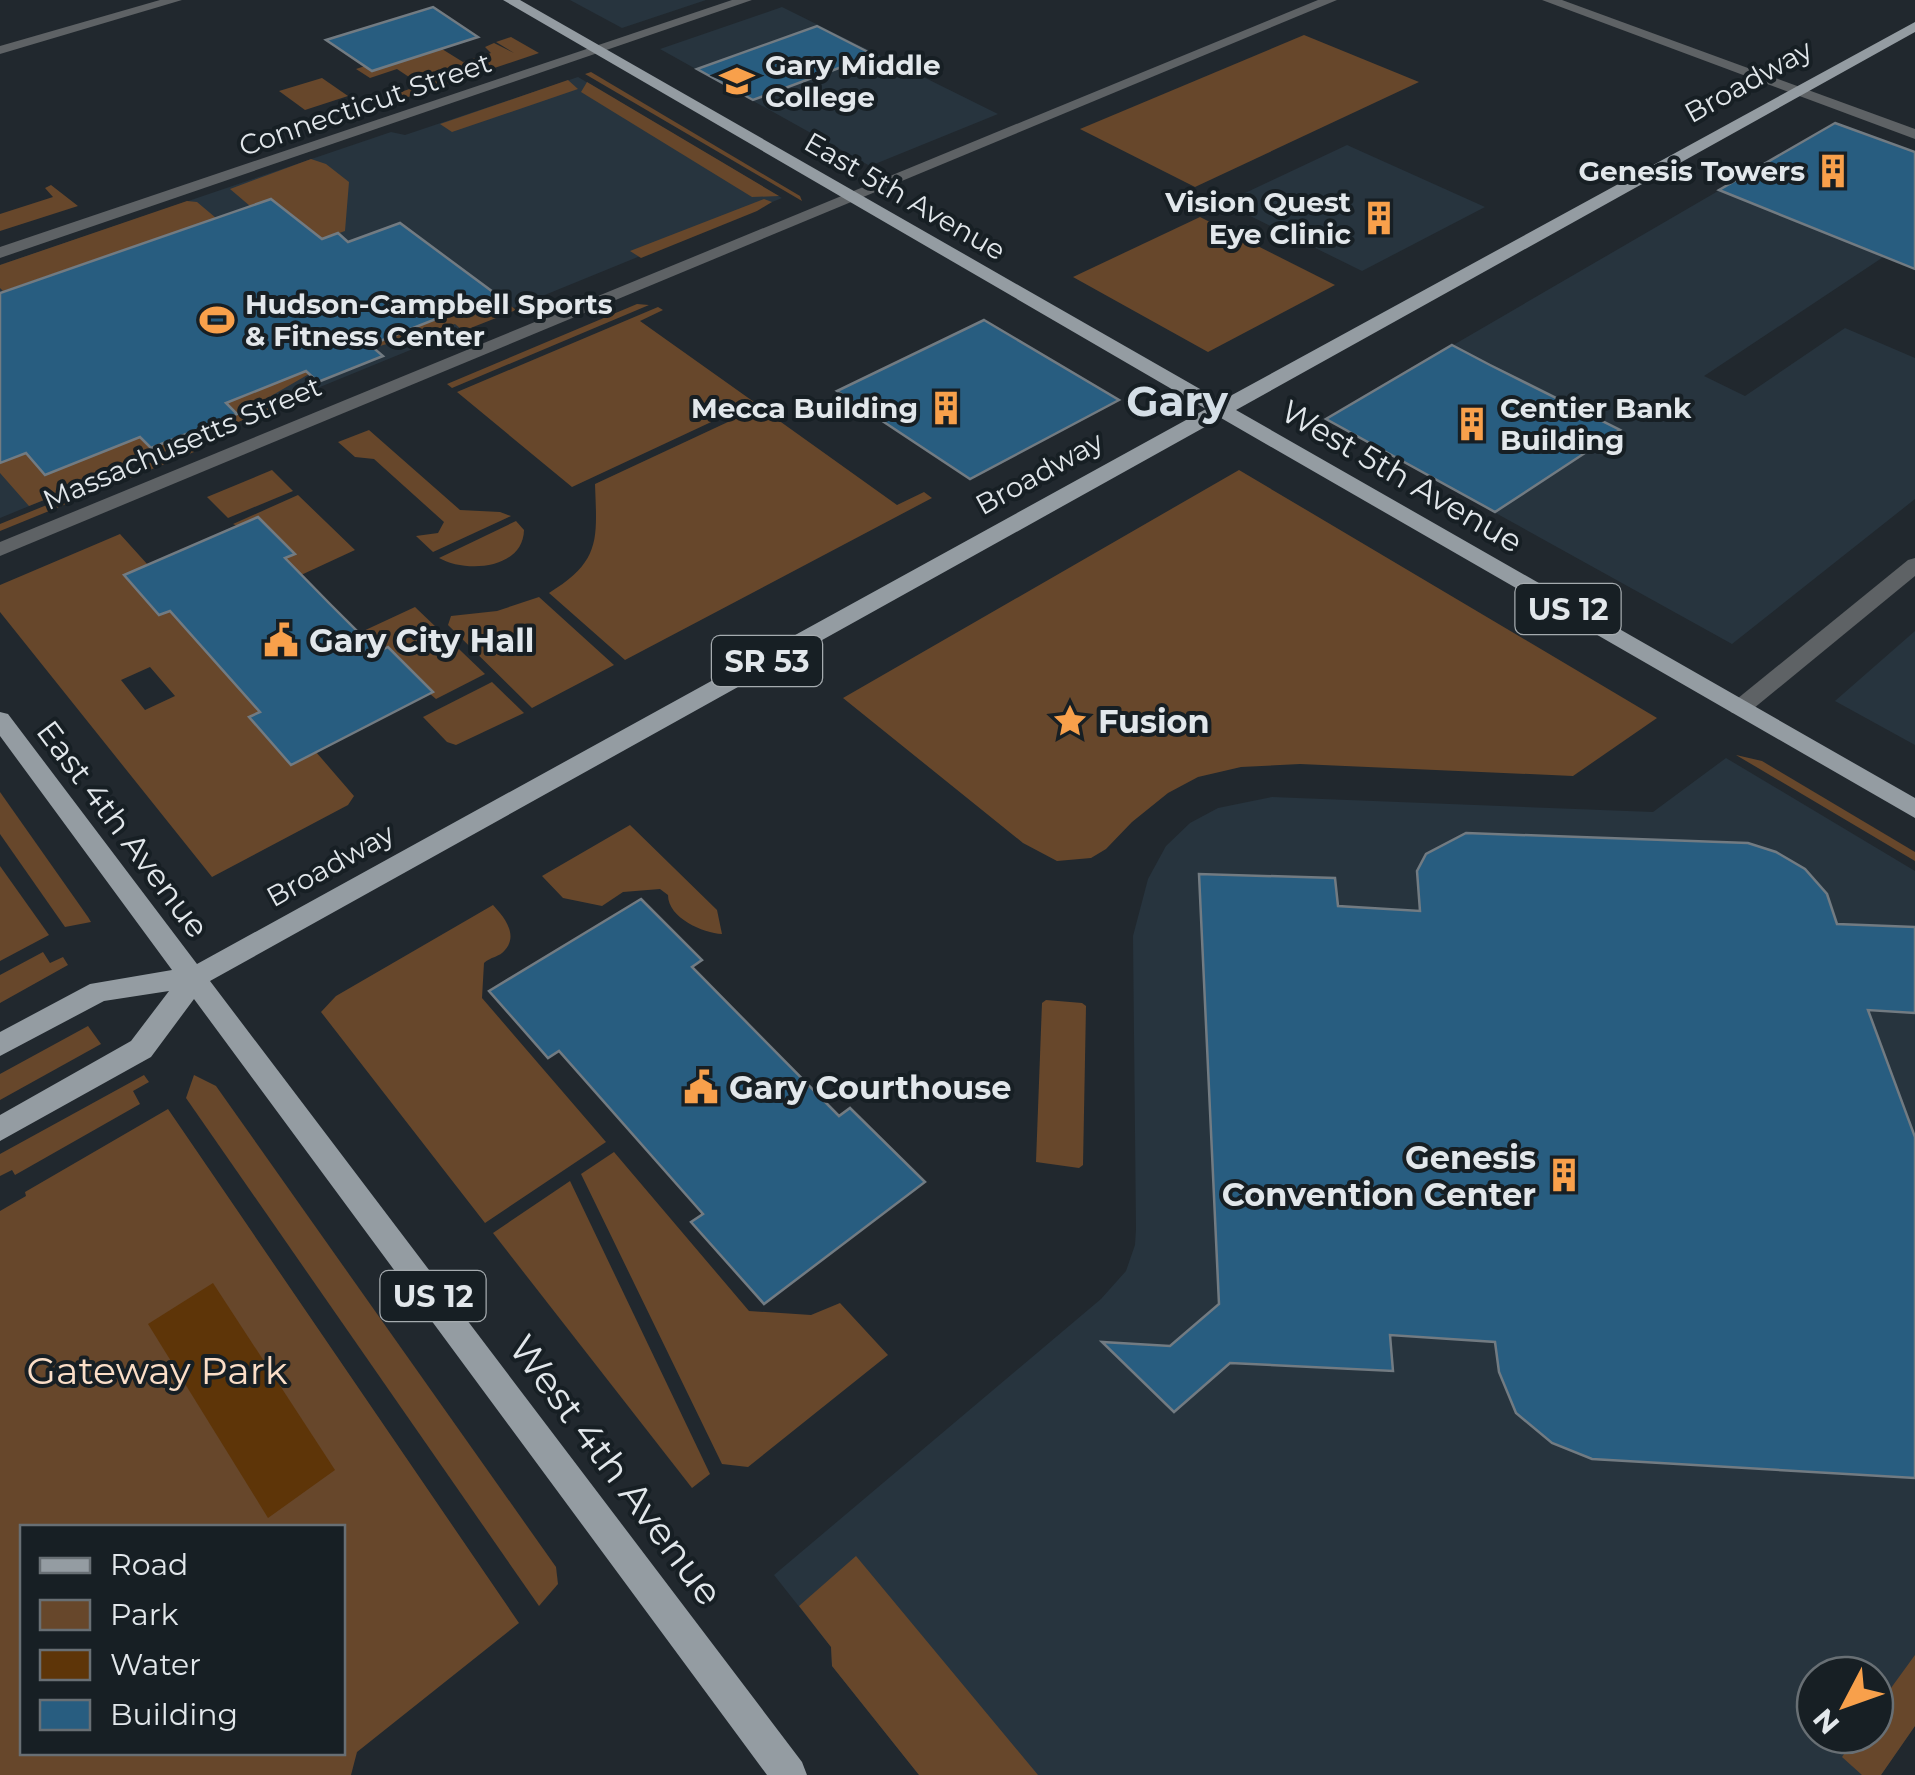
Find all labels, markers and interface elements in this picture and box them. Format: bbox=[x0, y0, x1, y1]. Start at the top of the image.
street label: Broadway bbox=[1678, 32, 1818, 130]
street label: Connecticut Street bbox=[235, 45, 495, 163]
place label: Gary Middle College bbox=[765, 48, 941, 114]
school or university icon: Gary Middle College bbox=[718, 62, 756, 100]
street label: East 5th Avenue bbox=[798, 125, 1012, 267]
building icon: Genesis Towers bbox=[1814, 152, 1852, 190]
place label: Genesis Towers bbox=[1578, 154, 1805, 188]
place label: Vision Quest Eye Clinic bbox=[1164, 185, 1351, 251]
building icon: Vision Quest Eye Clinic bbox=[1360, 199, 1398, 237]
place label: Hudson-Campbell Sports & Fitness Center bbox=[245, 287, 613, 353]
sports icon: Hudson-Campbell Sports & Fitness Center bbox=[198, 301, 236, 339]
street label: Massachusetts Street bbox=[38, 369, 326, 517]
district label: Gary bbox=[1126, 375, 1229, 427]
building icon: Mecca Building bbox=[927, 389, 965, 427]
place label: Mecca Building bbox=[691, 391, 918, 425]
street label: West 5th Avenue bbox=[1274, 391, 1530, 561]
place label: Centier Bank Building bbox=[1500, 391, 1692, 457]
building icon: Centier Bank Building bbox=[1453, 405, 1491, 443]
street label: Broadway bbox=[969, 424, 1109, 522]
road number: US 12 bbox=[1516, 584, 1620, 634]
public building icon: Gary City Hall bbox=[262, 621, 300, 659]
place label: Gary City Hall bbox=[309, 621, 534, 660]
road number: SR 53 bbox=[712, 636, 822, 686]
place icon: Fusion bbox=[1051, 702, 1089, 740]
place label: Fusion bbox=[1098, 702, 1210, 741]
street label: East 4th Avenue bbox=[29, 713, 217, 945]
street label: Broadway bbox=[260, 816, 400, 914]
public building icon: Gary Courthouse bbox=[682, 1068, 720, 1106]
place label: Gary Courthouse bbox=[729, 1068, 1011, 1107]
place label: Genesis Convention Center bbox=[1222, 1138, 1536, 1214]
building icon: Genesis Convention Center bbox=[1545, 1156, 1583, 1194]
road number: US 12 bbox=[380, 1271, 486, 1321]
street label: West 4th Avenue bbox=[499, 1325, 733, 1615]
park label: Gateway Park bbox=[27, 1347, 288, 1394]
legend bbox=[20, 1525, 345, 1755]
text: Road bbox=[110, 1546, 188, 1583]
text: Park bbox=[110, 1596, 179, 1633]
text: Water bbox=[110, 1646, 201, 1683]
north arrow bbox=[1795, 1655, 1895, 1755]
text: Building bbox=[110, 1696, 238, 1733]
text: N bbox=[1806, 1702, 1846, 1741]

